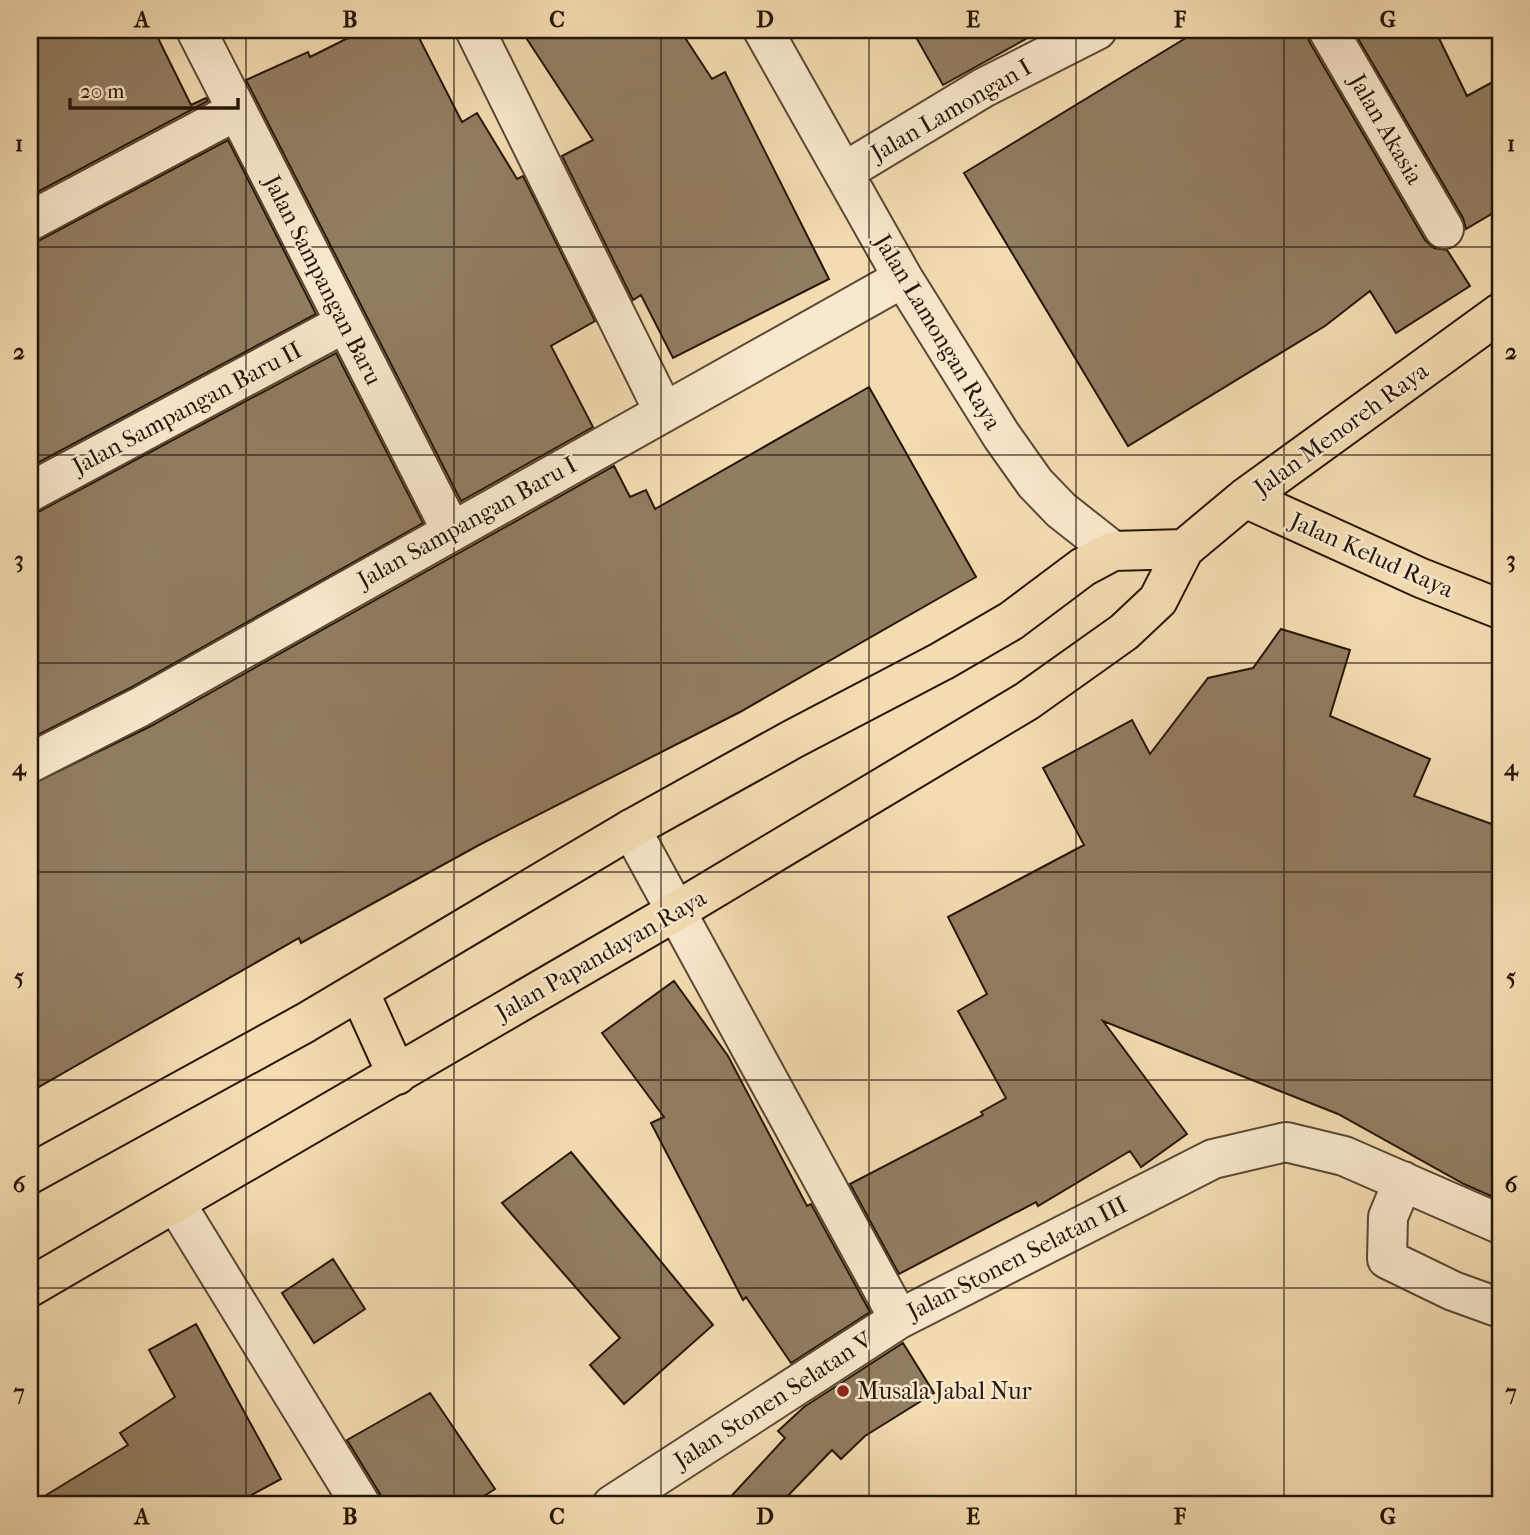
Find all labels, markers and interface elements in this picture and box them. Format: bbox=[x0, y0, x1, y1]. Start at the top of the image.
text: A bbox=[133, 6, 151, 33]
text: B bbox=[343, 6, 358, 33]
text: C bbox=[549, 6, 565, 33]
text: D bbox=[756, 6, 774, 33]
text: E bbox=[966, 6, 980, 33]
text: F bbox=[1173, 6, 1187, 33]
text: G bbox=[1380, 6, 1396, 33]
street label: Jalan Lamongan I bbox=[864, 53, 1036, 168]
scale bar bbox=[70, 66, 238, 110]
street label: Jalan Akasia bbox=[1342, 67, 1429, 190]
text: 20 m bbox=[80, 79, 125, 103]
text: 1 bbox=[15, 130, 23, 157]
text: 1 bbox=[1507, 130, 1515, 157]
street label: Jalan Sampangan Baru bbox=[257, 169, 388, 390]
street label: Jalan Lamongan Raya bbox=[868, 228, 1008, 436]
street label: Jalan Sampangan Baru II bbox=[66, 336, 306, 481]
text: 2 bbox=[13, 338, 25, 365]
text: 2 bbox=[1505, 338, 1517, 365]
street label: Jalan Menoreh Raya bbox=[1247, 356, 1434, 503]
street label: Jalan Sampangan Baru I bbox=[351, 450, 581, 595]
street label: Jalan Kelud Raya bbox=[1284, 506, 1459, 604]
text: 3 bbox=[14, 546, 24, 573]
text: 3 bbox=[1506, 546, 1516, 573]
text: 4 bbox=[11, 754, 27, 781]
text: 4 bbox=[1503, 754, 1519, 781]
street label: Jalan Papandayan Raya bbox=[489, 883, 712, 1028]
text: 5 bbox=[14, 963, 24, 990]
text: 5 bbox=[1506, 963, 1516, 990]
text: 6 bbox=[13, 1171, 26, 1198]
text: 6 bbox=[1505, 1171, 1518, 1198]
street label: Jalan Stonen Selatan III bbox=[901, 1190, 1132, 1327]
street label: Jalan Stonen Selatan V bbox=[667, 1325, 878, 1476]
place label: Musala Jabal Nur bbox=[857, 1377, 1033, 1405]
text: 7 bbox=[12, 1379, 25, 1406]
text: 7 bbox=[1504, 1379, 1517, 1406]
marker: Musala Jabal Nur bbox=[835, 1383, 851, 1399]
text: A bbox=[133, 1503, 151, 1530]
text: B bbox=[343, 1503, 358, 1530]
text: C bbox=[549, 1503, 565, 1530]
text: D bbox=[756, 1503, 774, 1530]
text: E bbox=[966, 1503, 980, 1530]
text: F bbox=[1173, 1503, 1187, 1530]
text: G bbox=[1380, 1503, 1396, 1530]

